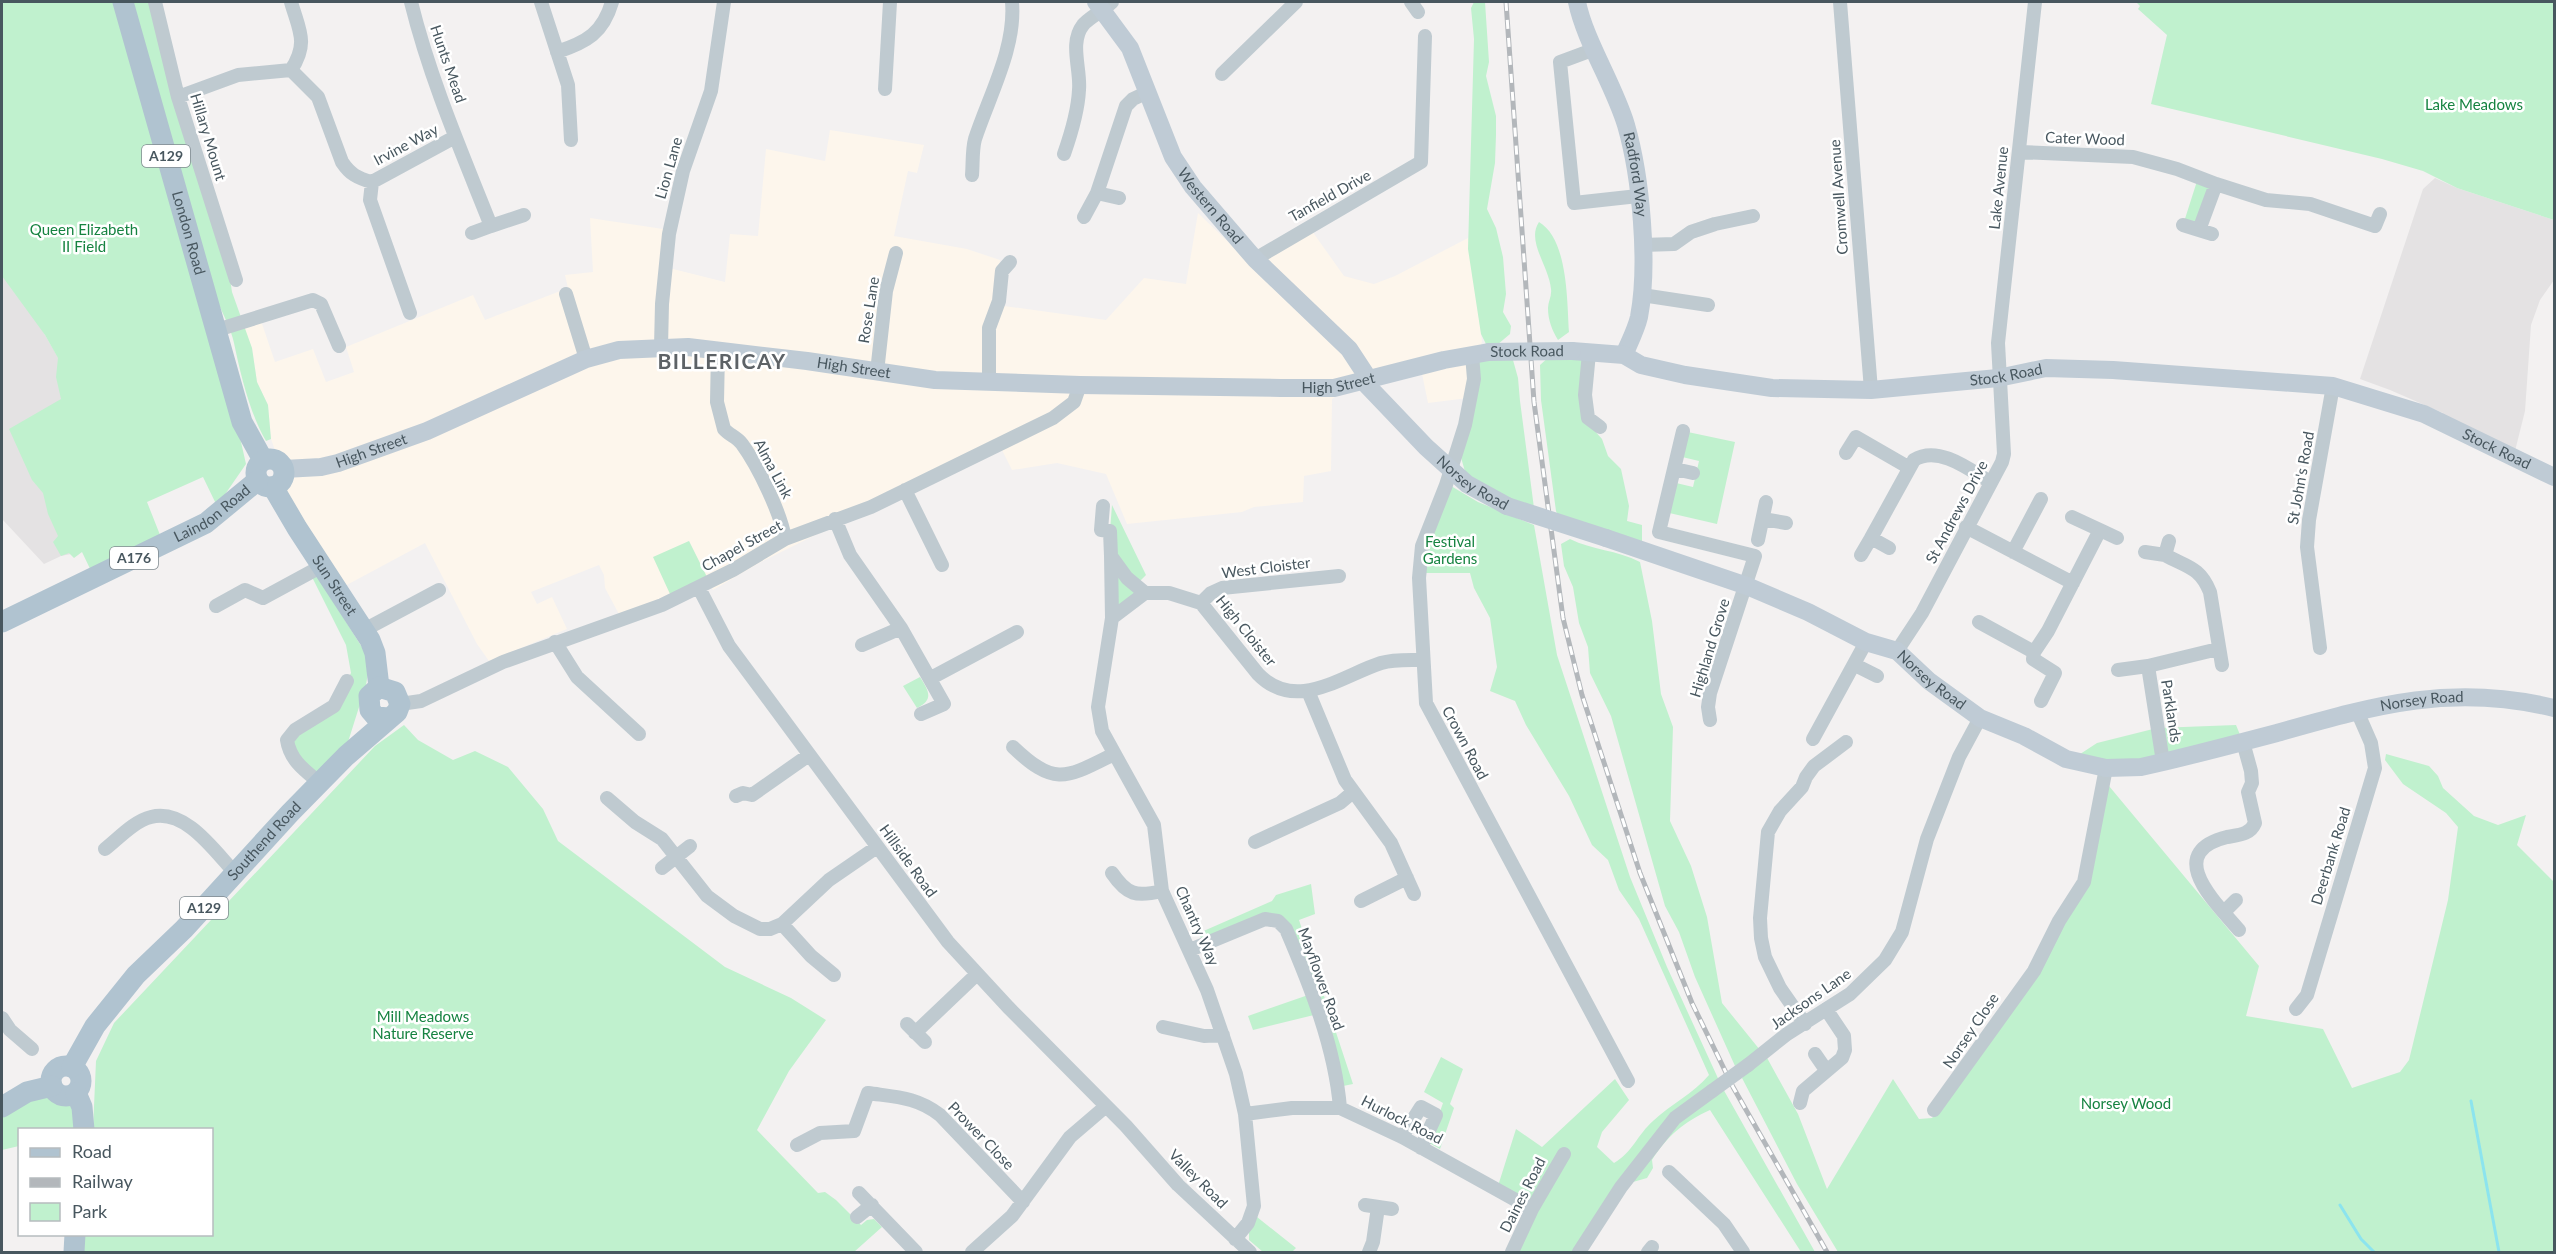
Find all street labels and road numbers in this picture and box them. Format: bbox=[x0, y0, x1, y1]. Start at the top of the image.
street label: Hunts Mead bbox=[427, 22, 471, 105]
street label: Hillary Mount bbox=[187, 91, 231, 183]
street label: Irvine Way bbox=[370, 119, 441, 169]
street label: Cater Wood bbox=[2045, 128, 2125, 148]
street label: Radford Way bbox=[1620, 130, 1652, 218]
street label: Lion Lane bbox=[651, 135, 685, 201]
street label: Cromwell Avenue bbox=[1825, 139, 1851, 255]
road number: A129 bbox=[142, 145, 190, 167]
street label: Lake Avenue bbox=[1985, 145, 2011, 230]
street label: Western Road bbox=[1175, 164, 1248, 247]
street label: Tanfield Drive bbox=[1285, 165, 1374, 225]
street label: London Road bbox=[169, 189, 210, 277]
street label: Rose Lane bbox=[854, 275, 882, 344]
street label: Stock Road bbox=[1490, 341, 1564, 360]
street label: High Street bbox=[816, 353, 893, 381]
street label: Stock Road bbox=[1969, 359, 2044, 389]
street label: High Street bbox=[1301, 368, 1377, 396]
street label: Stock Road bbox=[2460, 424, 2534, 472]
street label: High Street bbox=[333, 429, 410, 471]
street label: St John's Road bbox=[2283, 430, 2317, 526]
street label: Alma Link bbox=[751, 436, 797, 502]
street label: Norsey Road bbox=[1434, 451, 1512, 513]
street label: St Andrews Drive bbox=[1921, 457, 1991, 566]
street label: Laindon Road bbox=[171, 480, 254, 545]
street label: Chapel Street bbox=[698, 515, 785, 575]
road number: A176 bbox=[110, 547, 158, 569]
street label: Sun Street bbox=[309, 551, 362, 619]
street label: West Cloister bbox=[1221, 553, 1312, 581]
street label: High Cloister bbox=[1213, 591, 1281, 670]
street label: Highland Grove bbox=[1685, 596, 1733, 699]
street label: Norsey Road bbox=[1894, 646, 1970, 713]
street label: Parklands bbox=[2158, 678, 2186, 744]
street label: Norsey Road bbox=[2378, 687, 2464, 714]
street label: Crown Road bbox=[1439, 703, 1493, 782]
street label: Southend Road bbox=[223, 797, 304, 884]
street label: Deerbank Road bbox=[2307, 805, 2353, 907]
street label: Hillside Road bbox=[876, 821, 941, 900]
street label: Chantry Way bbox=[1172, 883, 1224, 969]
road number: A129 bbox=[180, 897, 228, 919]
street label: Mayflower Road bbox=[1295, 925, 1349, 1032]
street label: Jacksons Lane bbox=[1767, 964, 1854, 1032]
street label: Norsey Close bbox=[1938, 989, 2002, 1072]
street label: Hurlock Road bbox=[1359, 1091, 1446, 1147]
street label: Prower Close bbox=[945, 1098, 1019, 1173]
street label: Valley Road bbox=[1166, 1145, 1232, 1211]
street label: Daines Road bbox=[1495, 1154, 1549, 1235]

